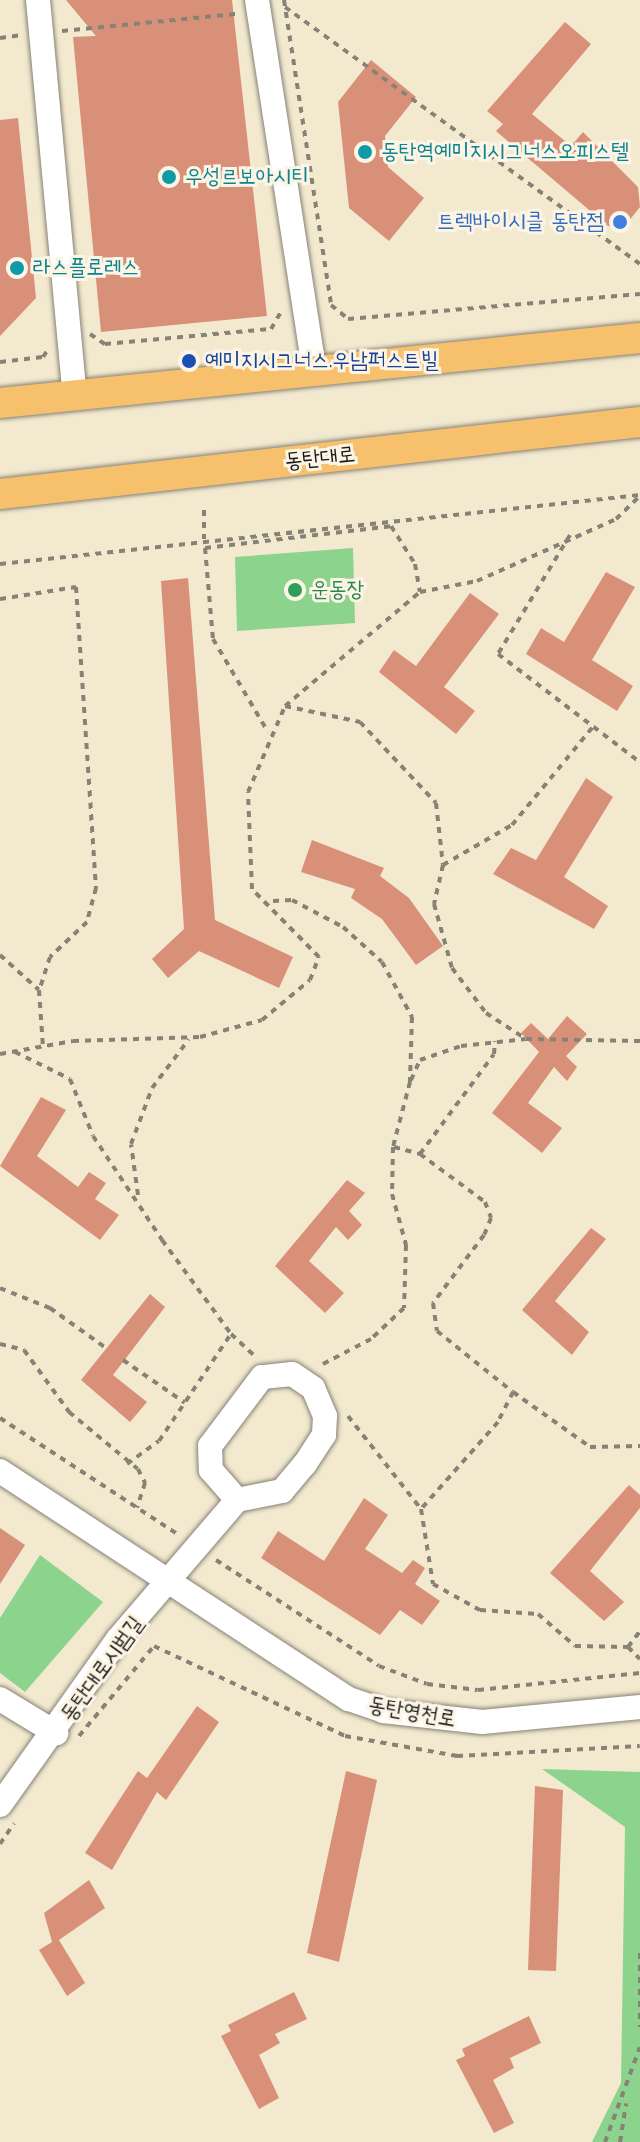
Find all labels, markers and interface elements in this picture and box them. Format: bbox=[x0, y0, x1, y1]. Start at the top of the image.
place label: 동탄역예미지시그너스오피스텔 bbox=[381, 139, 629, 165]
marker: 동탄역예미지시그너스오피스텔 bbox=[356, 143, 374, 161]
place label: 우성르보아시티 bbox=[185, 164, 309, 190]
marker: 우성르보아시티 bbox=[160, 168, 178, 186]
place label: 트렉바이시클 동탄점 bbox=[437, 209, 604, 235]
marker: 트렉바이시클 동탄점 bbox=[611, 213, 629, 231]
place label: 라스플로레스 bbox=[33, 255, 139, 281]
marker: 라스플로레스 bbox=[8, 259, 26, 277]
place label: 예미지시그너스.우남퍼스트빌 bbox=[205, 348, 439, 374]
marker: 예미지시그너스.우남퍼스트빌 bbox=[180, 352, 198, 370]
street label: 동탄대로 bbox=[283, 441, 357, 475]
place label: 운동장 bbox=[311, 577, 364, 603]
marker: 운동장 bbox=[286, 581, 304, 599]
street label: 동탄대로시범길 bbox=[55, 1611, 149, 1727]
street label: 동탄영천로 bbox=[366, 1691, 458, 1733]

